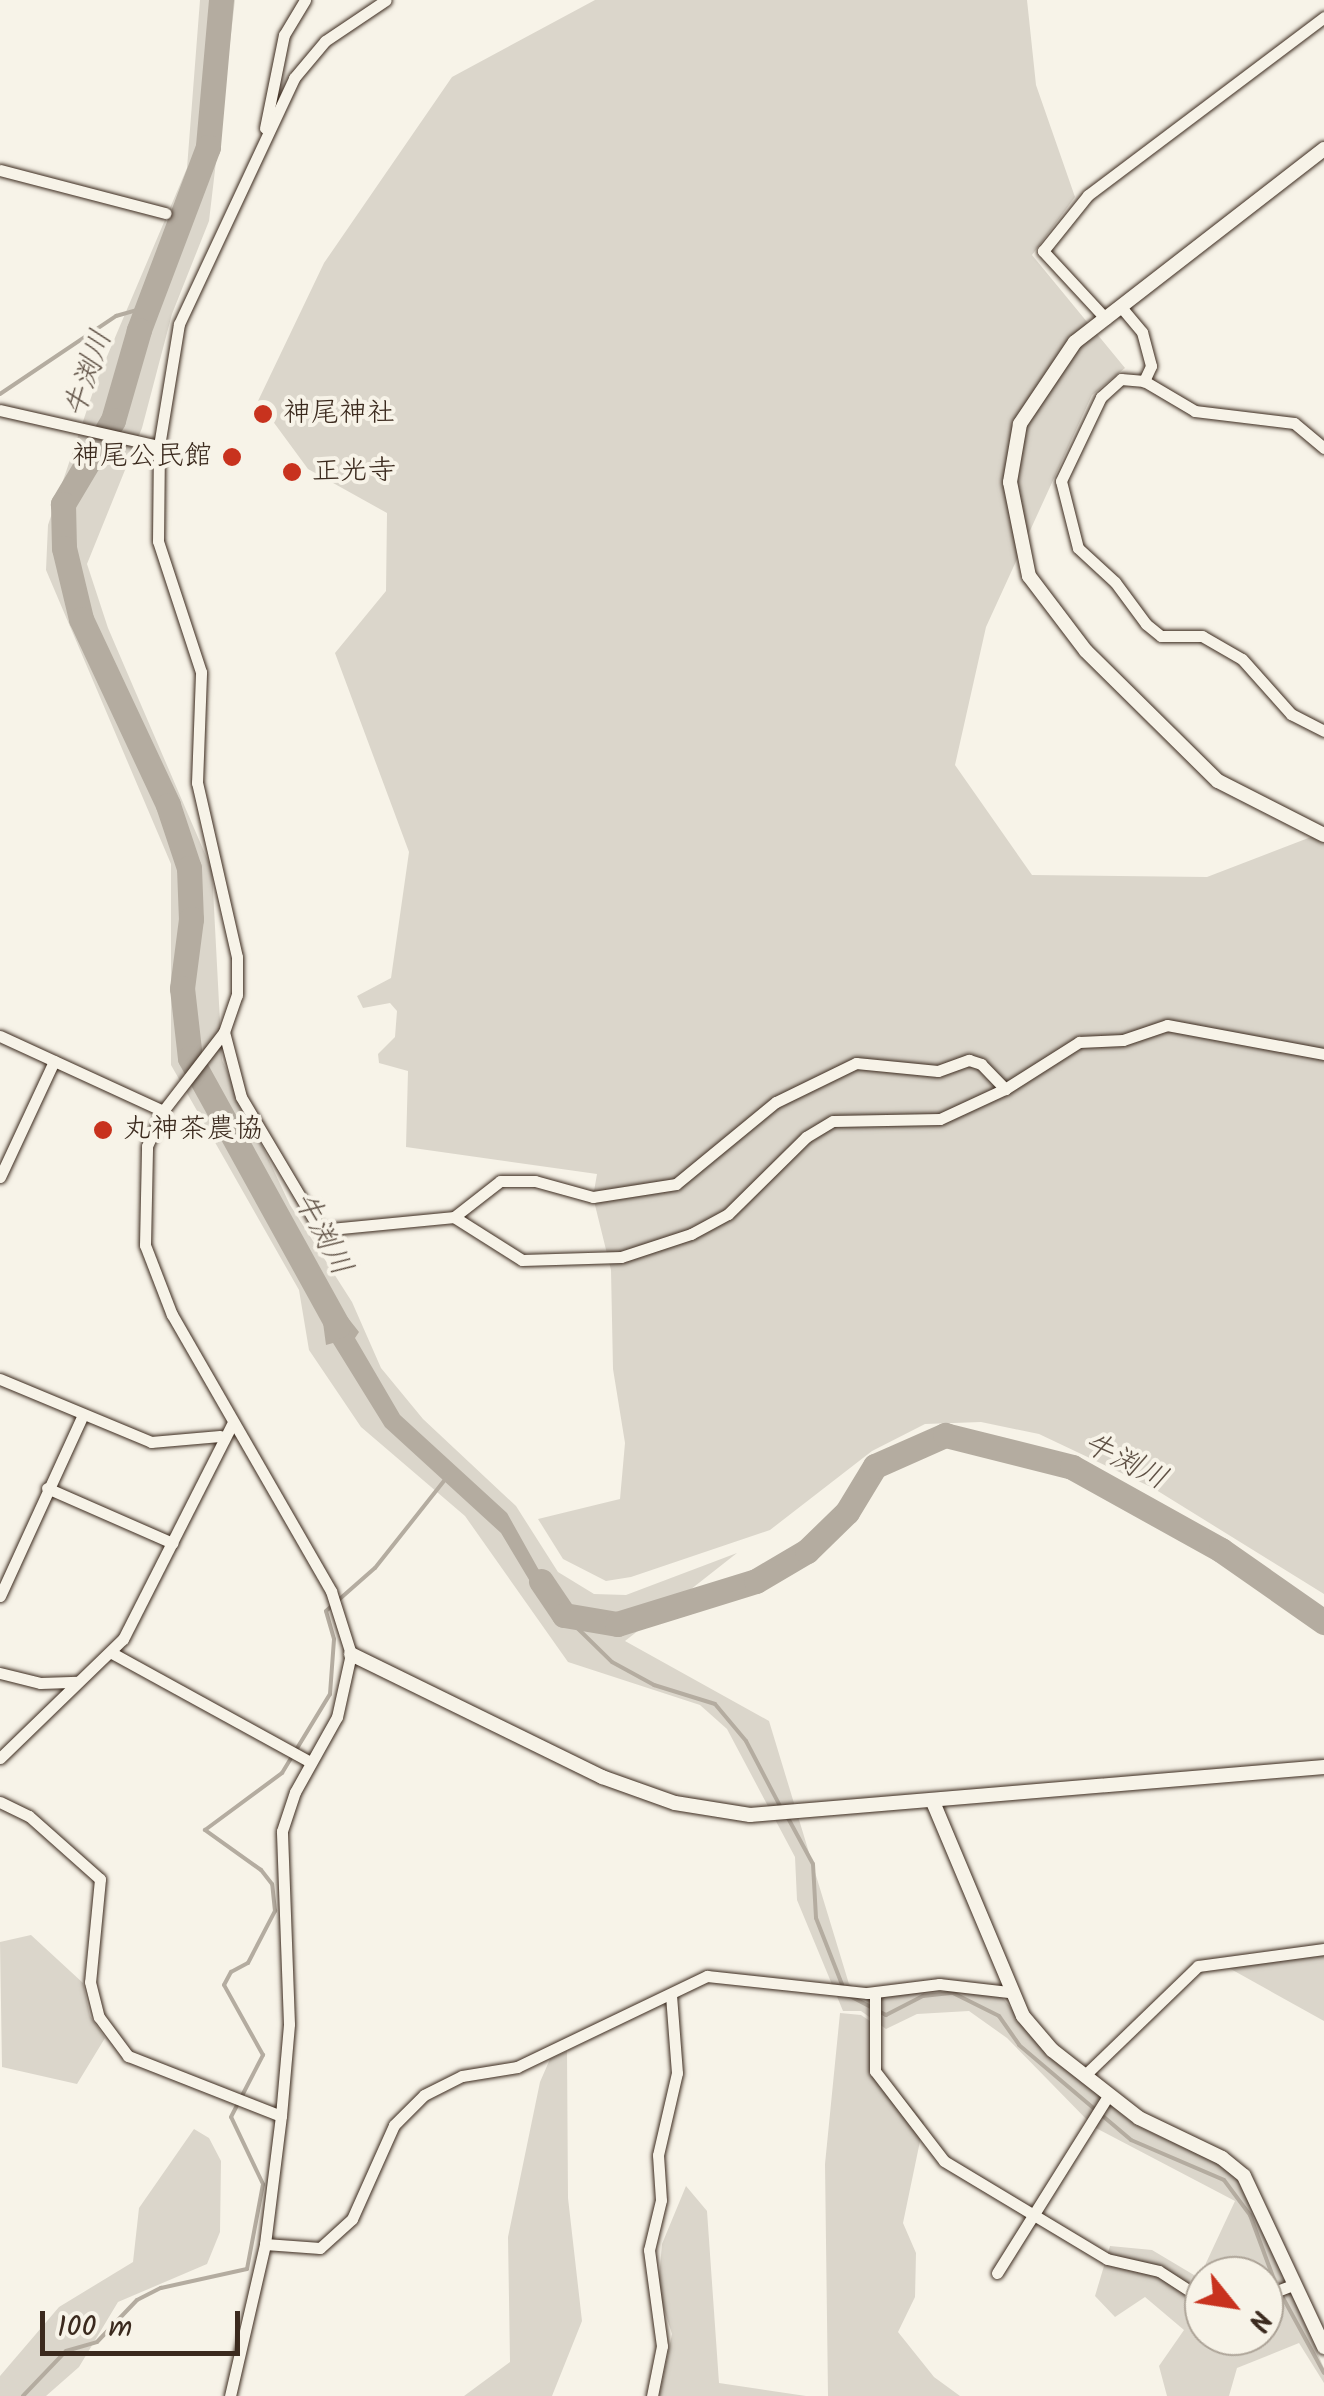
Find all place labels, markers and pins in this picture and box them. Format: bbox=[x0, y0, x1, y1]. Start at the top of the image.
place label: 神尾神社 bbox=[283, 397, 395, 431]
marker: 神尾神社 bbox=[252, 403, 274, 425]
place label: 神尾公民館 bbox=[72, 440, 212, 474]
marker: 神尾公民館 bbox=[221, 446, 243, 468]
place label: 正光寺 bbox=[312, 455, 396, 489]
marker: 正光寺 bbox=[281, 461, 303, 483]
place label: 丸神茶農協 bbox=[123, 1113, 263, 1147]
marker: 丸神茶農協 bbox=[92, 1119, 114, 1141]

